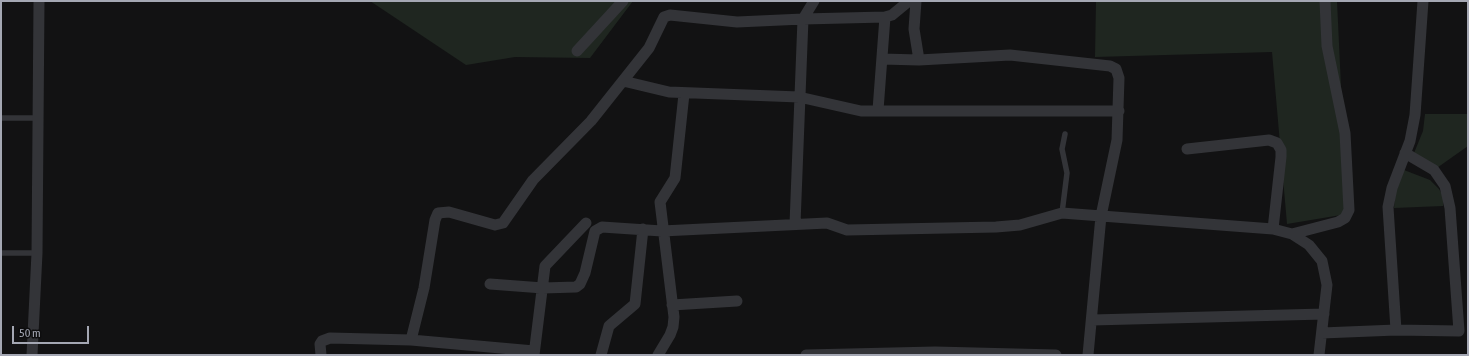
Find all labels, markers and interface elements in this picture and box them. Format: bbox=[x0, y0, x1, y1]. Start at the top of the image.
scale bar bbox=[14, 318, 91, 344]
text: 50 m bbox=[19, 326, 41, 340]

